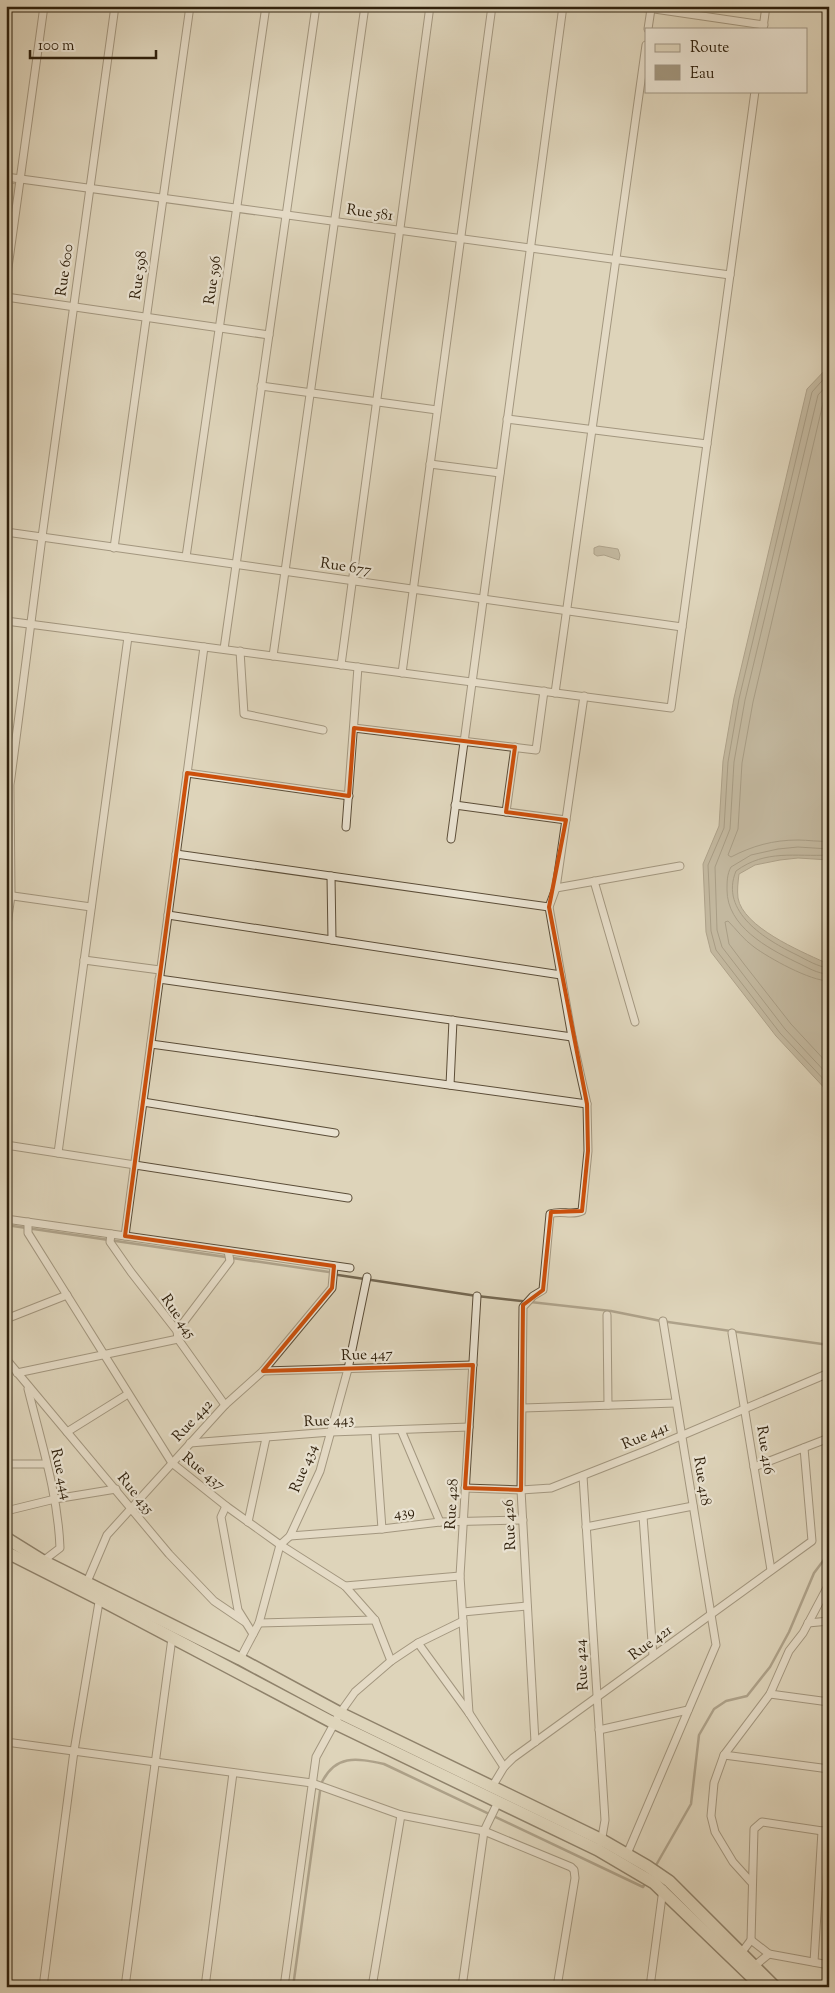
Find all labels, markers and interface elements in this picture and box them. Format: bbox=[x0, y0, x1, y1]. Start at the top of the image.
scale bar bbox=[30, 28, 156, 60]
legend bbox=[645, 28, 808, 92]
text: 100 m bbox=[38, 36, 75, 57]
text: Route bbox=[690, 38, 729, 59]
text: Eau bbox=[690, 64, 715, 85]
street label: Rue 581 bbox=[345, 200, 394, 227]
street label: Rue 600 bbox=[51, 243, 80, 298]
street label: Rue 598 bbox=[126, 249, 153, 301]
street label: Rue 596 bbox=[200, 254, 227, 306]
street label: Rue 677 bbox=[319, 553, 373, 582]
street label: Rue 445 bbox=[155, 1290, 200, 1343]
street label: Rue 447 bbox=[341, 1344, 394, 1367]
street label: Rue 442 bbox=[168, 1395, 218, 1447]
street label: Rue 443 bbox=[303, 1410, 355, 1433]
street label: Rue 441 bbox=[619, 1417, 672, 1456]
street label: Rue 416 bbox=[750, 1424, 779, 1476]
street label: Rue 434 bbox=[285, 1441, 324, 1496]
street label: Rue 444 bbox=[44, 1447, 77, 1502]
street label: Rue 437 bbox=[177, 1448, 230, 1496]
street label: Rue 418 bbox=[687, 1455, 716, 1507]
street label: Rue 435 bbox=[112, 1469, 158, 1519]
street label: Rue 428 bbox=[441, 1478, 464, 1530]
street label: Rue 426 bbox=[499, 1499, 522, 1551]
street label: 439 bbox=[393, 1502, 416, 1525]
street label: Rue 421 bbox=[625, 1620, 677, 1666]
street label: Rue 424 bbox=[570, 1638, 595, 1691]

